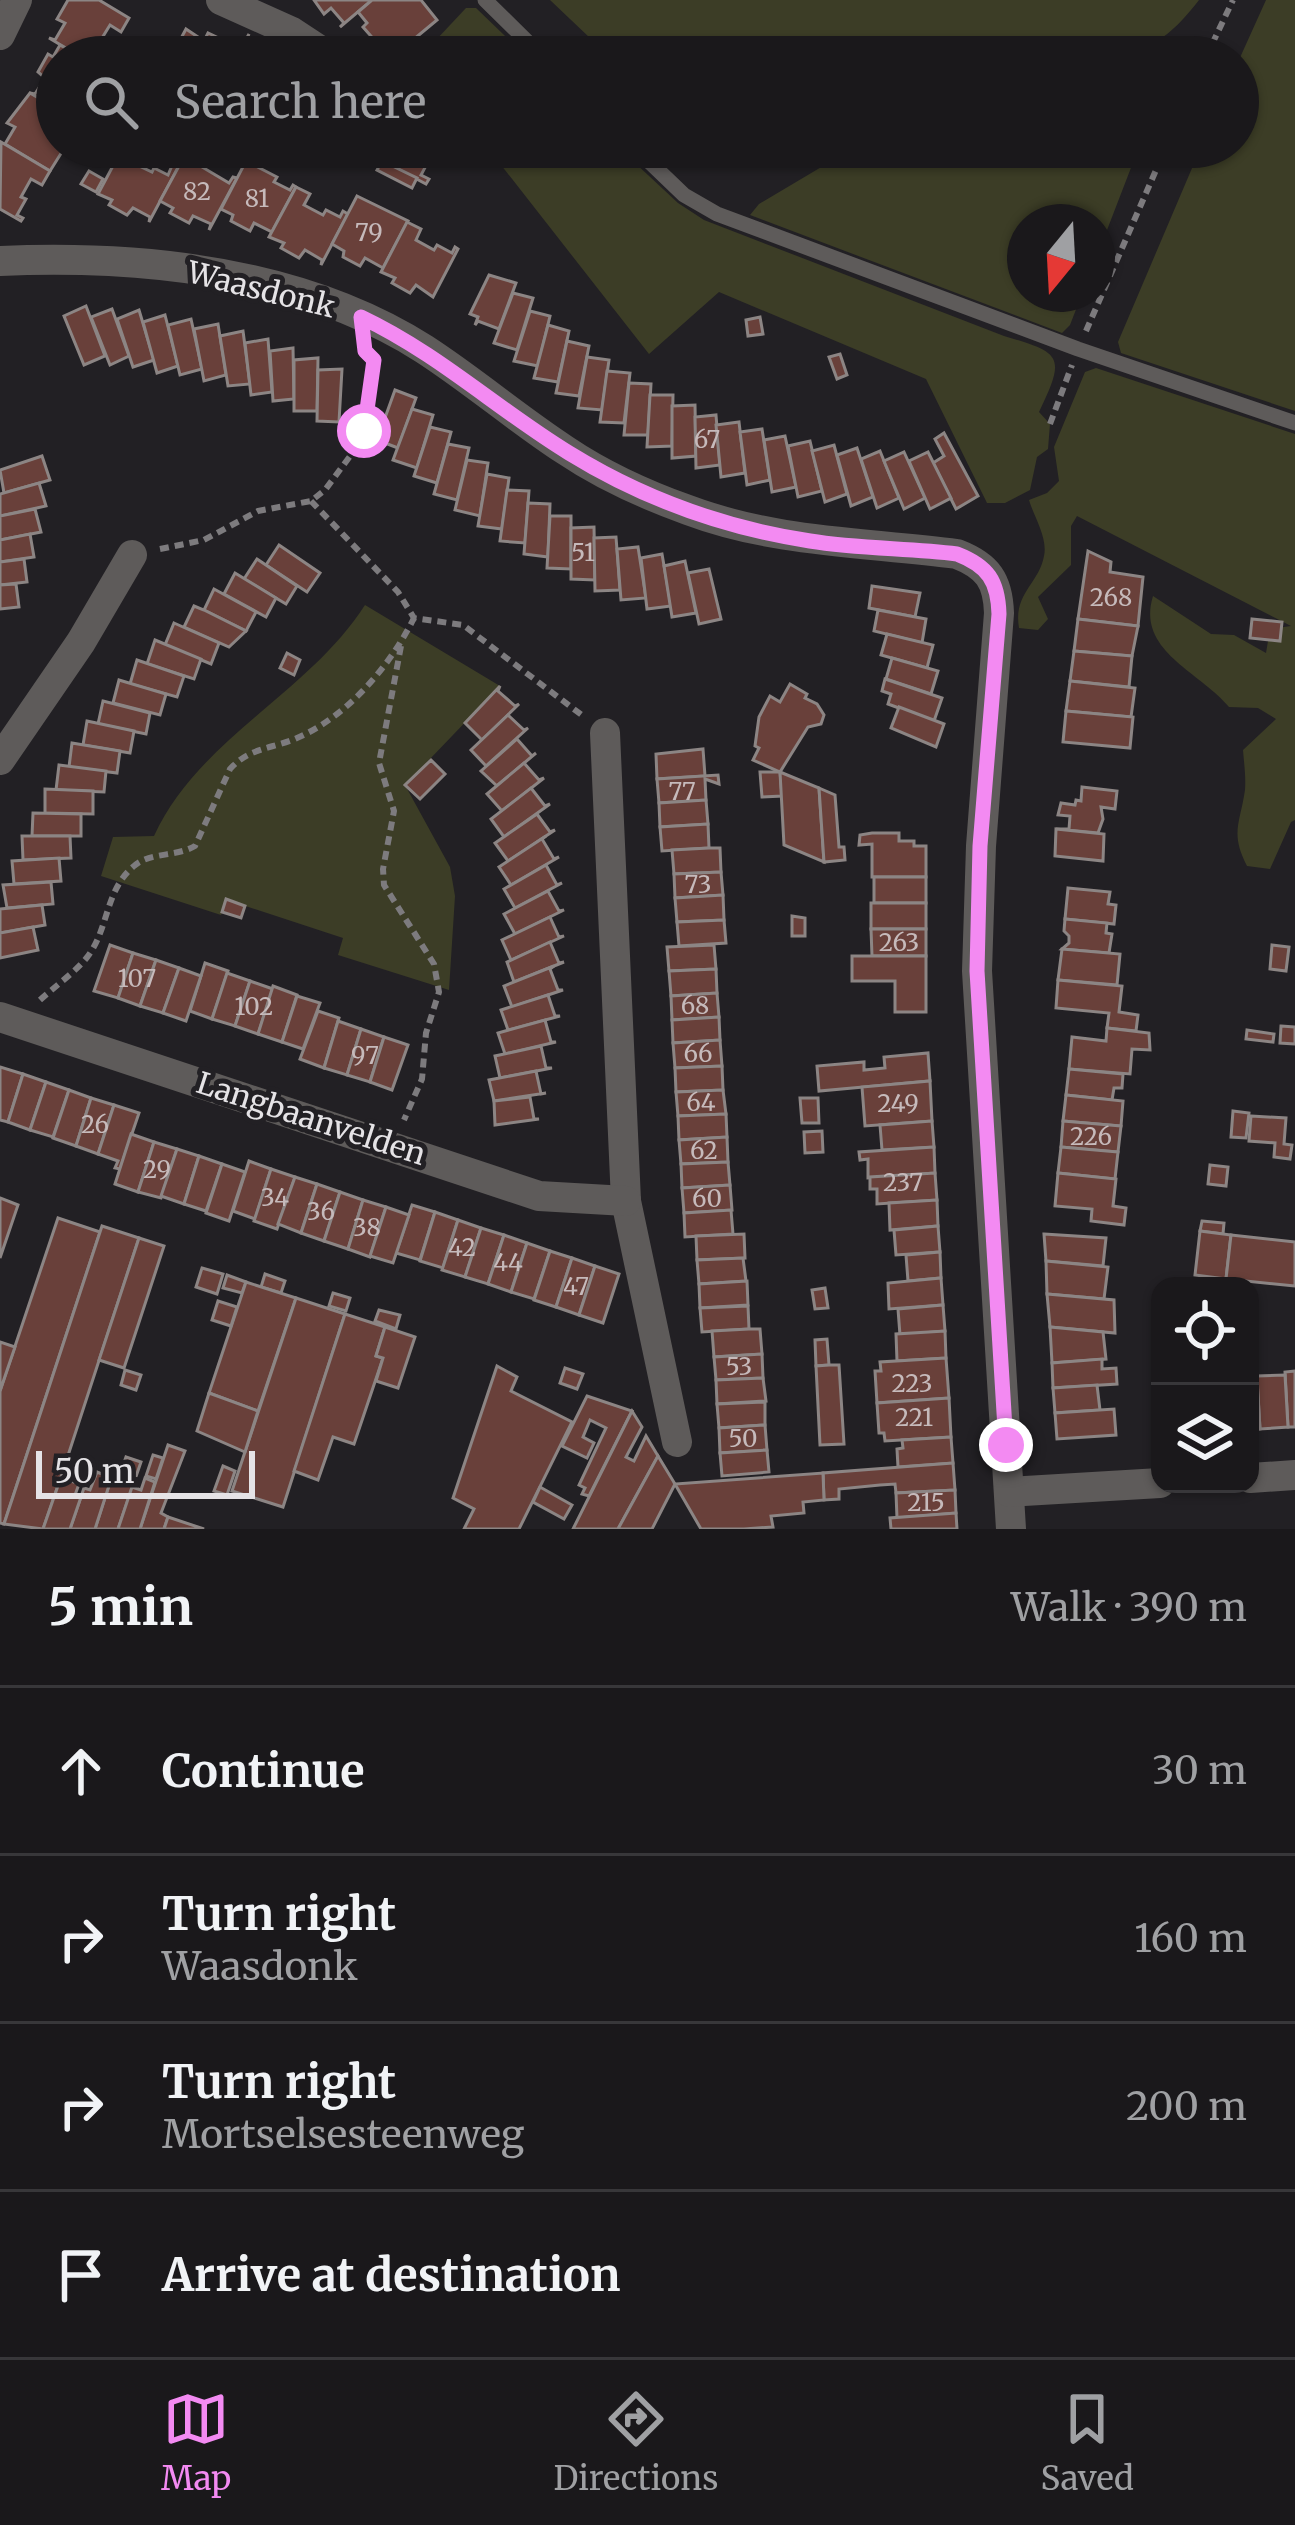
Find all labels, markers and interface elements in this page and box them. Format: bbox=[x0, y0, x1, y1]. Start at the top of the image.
search box bbox=[36, 36, 1259, 168]
icon: search bbox=[78, 69, 144, 135]
text: Search here bbox=[174, 74, 426, 130]
house number: 82 bbox=[183, 176, 211, 207]
house number: 81 bbox=[245, 183, 269, 214]
north arrow bbox=[1007, 204, 1115, 312]
house number: 79 bbox=[355, 217, 383, 248]
street label: Waasdonk bbox=[183, 252, 339, 326]
route start bbox=[337, 404, 391, 458]
house number: 67 bbox=[694, 424, 720, 455]
house number: 51 bbox=[571, 537, 595, 568]
house number: 268 bbox=[1090, 582, 1132, 613]
house number: 77 bbox=[668, 776, 696, 807]
house number: 73 bbox=[685, 869, 711, 900]
house number: 263 bbox=[879, 927, 919, 958]
house number: 107 bbox=[118, 963, 156, 994]
house number: 68 bbox=[681, 990, 709, 1021]
house number: 102 bbox=[235, 991, 273, 1022]
house number: 66 bbox=[684, 1038, 712, 1069]
house number: 97 bbox=[351, 1040, 379, 1071]
street label: Langbaanvelden bbox=[192, 1063, 431, 1173]
house number: 64 bbox=[686, 1087, 716, 1118]
house number: 249 bbox=[877, 1088, 919, 1119]
house number: 26 bbox=[81, 1109, 109, 1140]
house number: 226 bbox=[1070, 1121, 1112, 1152]
house number: 62 bbox=[690, 1135, 718, 1166]
house number: 29 bbox=[143, 1154, 171, 1185]
house number: 237 bbox=[883, 1167, 923, 1198]
house number: 34 bbox=[261, 1182, 289, 1213]
house number: 60 bbox=[692, 1183, 722, 1214]
house number: 36 bbox=[307, 1196, 335, 1227]
house number: 38 bbox=[353, 1212, 381, 1243]
house number: 42 bbox=[448, 1232, 476, 1263]
house number: 44 bbox=[493, 1247, 523, 1278]
house number: 47 bbox=[563, 1271, 589, 1302]
map controls bbox=[1151, 1277, 1259, 1493]
button: locate bbox=[1151, 1277, 1259, 1385]
house number: 53 bbox=[726, 1351, 752, 1382]
house number: 223 bbox=[892, 1368, 932, 1399]
button: layers bbox=[1151, 1385, 1259, 1493]
house number: 221 bbox=[895, 1402, 933, 1433]
route end bbox=[979, 1418, 1033, 1472]
house number: 50 bbox=[728, 1423, 758, 1454]
scale bar bbox=[36, 1445, 255, 1498]
text: 50 m bbox=[54, 1451, 135, 1492]
house number: 215 bbox=[907, 1487, 945, 1518]
text: 5 min bbox=[48, 1575, 193, 1639]
text: Walk · 390 m bbox=[1011, 1583, 1247, 1632]
icon: ahead bbox=[48, 1738, 114, 1804]
text: Continue bbox=[162, 1743, 364, 1799]
text: 30 m bbox=[1152, 1746, 1247, 1795]
text: Turn right bbox=[162, 1886, 396, 1942]
icon: right bbox=[48, 1906, 114, 1972]
text: 160 m bbox=[1134, 1914, 1247, 1963]
text: Waasdonk bbox=[162, 1942, 358, 1991]
text: Turn right bbox=[162, 2054, 396, 2110]
icon: right bbox=[48, 2074, 114, 2140]
text: 200 m bbox=[1126, 2082, 1247, 2131]
text: Mortselsesteenweg bbox=[162, 2110, 524, 2159]
icon: arrive bbox=[48, 2242, 114, 2308]
text: Arrive at destination bbox=[162, 2247, 620, 2303]
tab: Map bbox=[161, 2386, 231, 2499]
tab: Directions bbox=[553, 2386, 718, 2499]
tab: Saved bbox=[1040, 2386, 1134, 2499]

